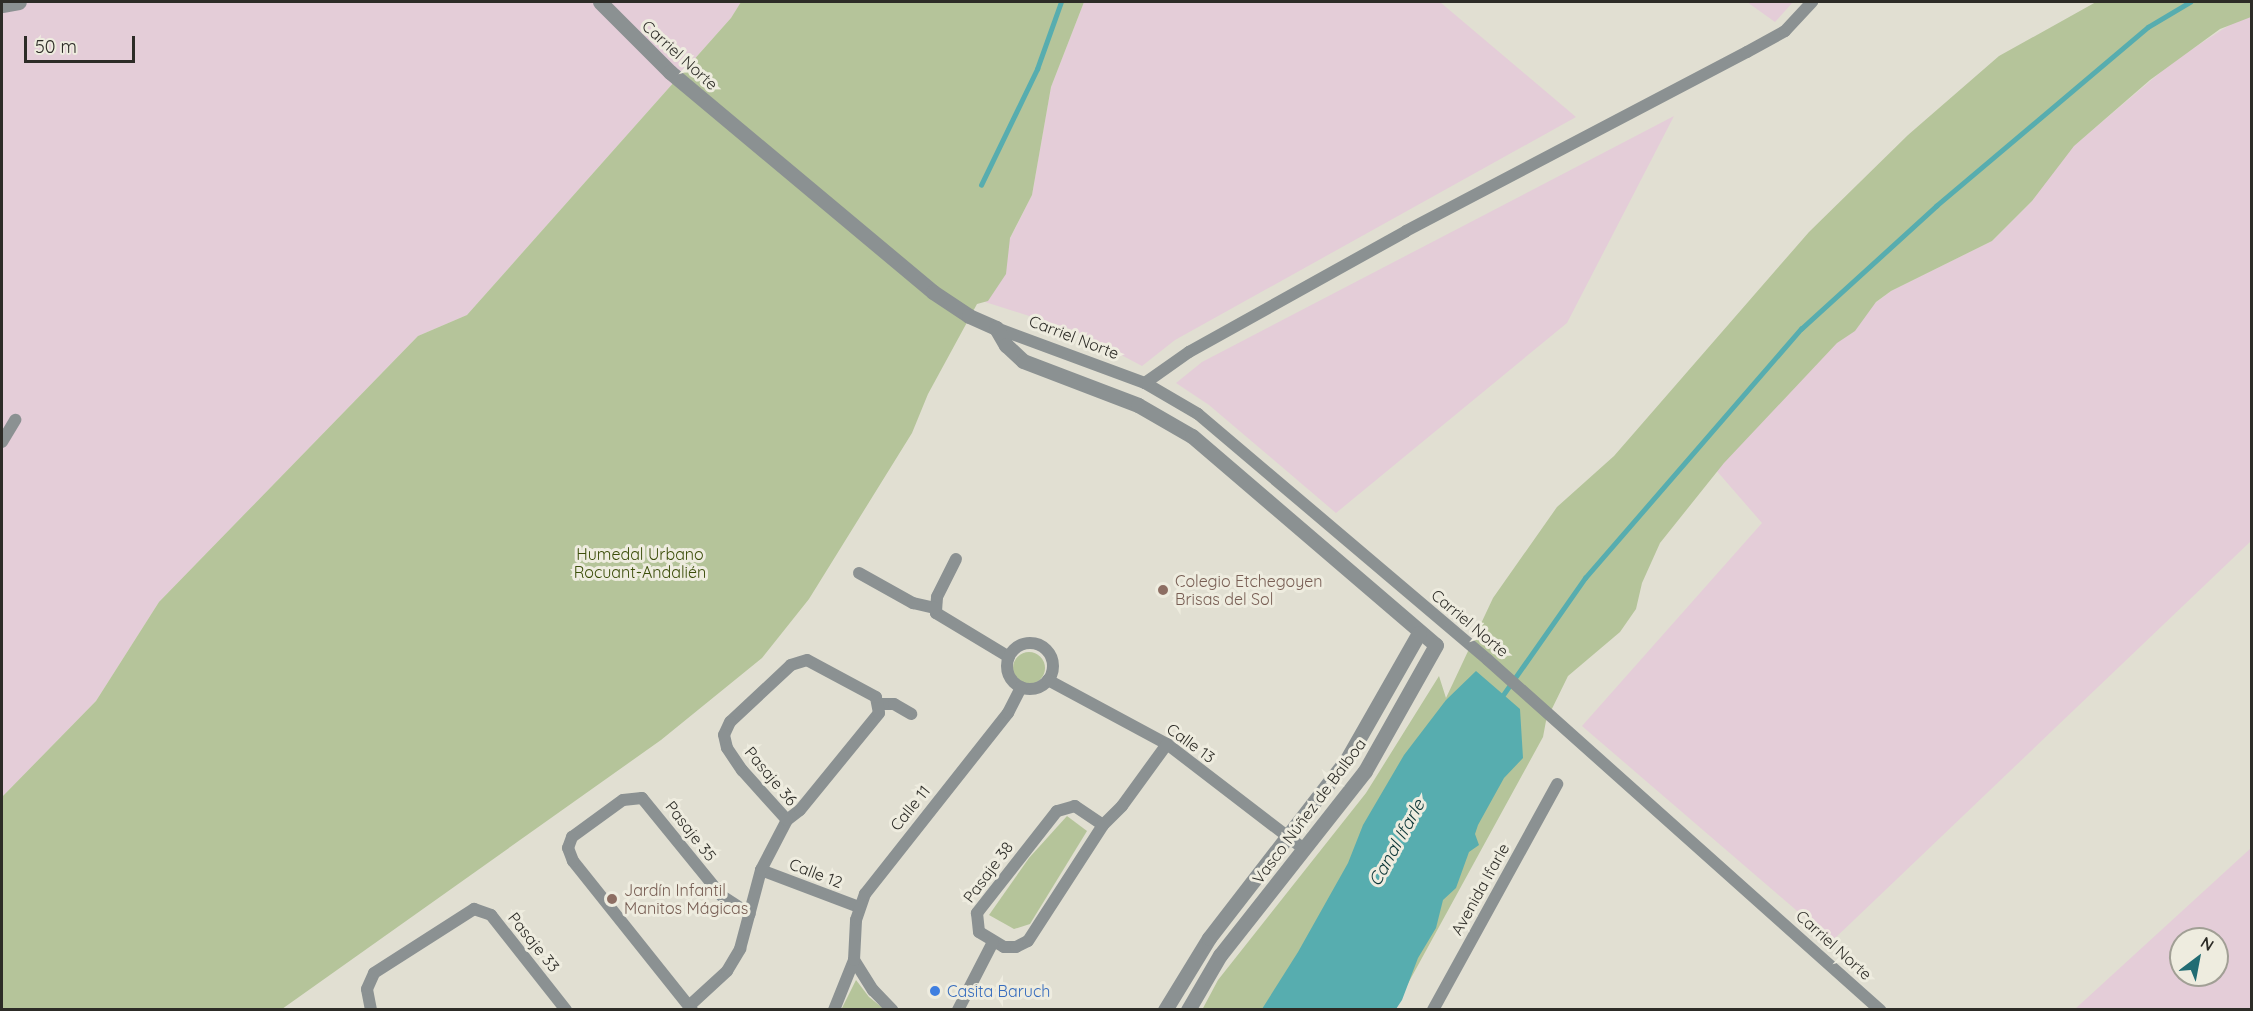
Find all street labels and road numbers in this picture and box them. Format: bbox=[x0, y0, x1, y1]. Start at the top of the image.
street label: Carriel Norte bbox=[638, 16, 722, 94]
street label: Carriel Norte bbox=[1026, 311, 1122, 363]
street label: Carriel Norte bbox=[1428, 585, 1512, 661]
street label: Calle 13 bbox=[1163, 719, 1219, 767]
street label: Vasco Núñez de Balboa bbox=[1248, 735, 1370, 887]
street label: Pasaje 36 bbox=[741, 743, 801, 809]
street label: Calle 11 bbox=[886, 782, 934, 834]
street label: Pasaje 35 bbox=[661, 797, 721, 865]
street label: Pasaje 38 bbox=[959, 838, 1017, 906]
street label: Avenida Ifarle bbox=[1447, 840, 1513, 938]
street label: Calle 12 bbox=[787, 854, 845, 892]
street label: Carriel Norte bbox=[1792, 906, 1876, 984]
street label: Pasaje 33 bbox=[504, 908, 564, 976]

